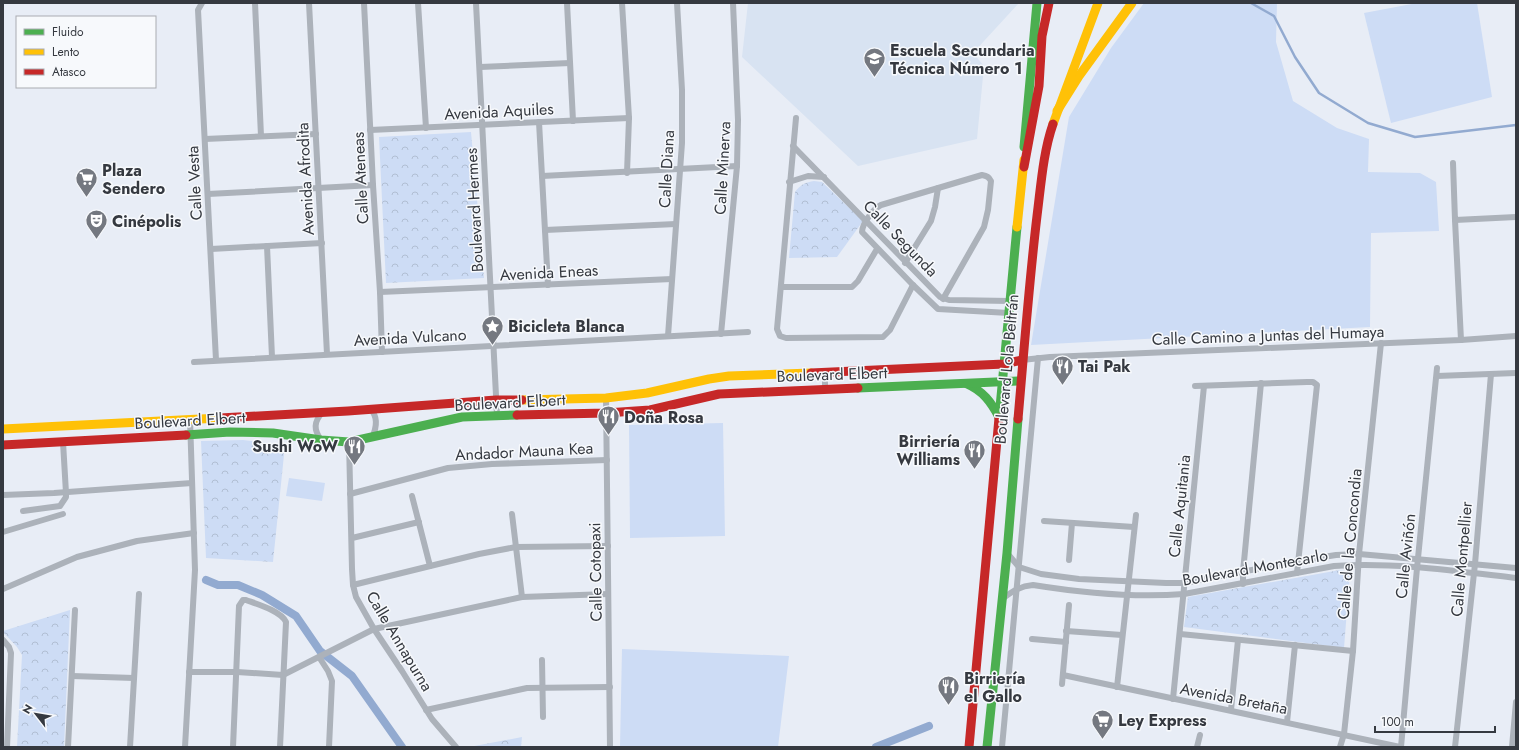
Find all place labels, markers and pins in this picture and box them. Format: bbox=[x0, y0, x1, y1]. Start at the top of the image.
place label: Escuela Secundaria Técnica Número 1 bbox=[890, 39, 1035, 80]
school or university icon: Escuela Secundaria Técnica Número 1 bbox=[861, 46, 887, 79]
place label: Plaza Sendero bbox=[102, 159, 165, 200]
supermarket icon: Plaza Sendero bbox=[74, 166, 100, 199]
theatre icon: Cinépolis bbox=[84, 208, 110, 241]
place label: Cinépolis bbox=[112, 210, 181, 233]
place icon: Bicicleta Blanca bbox=[480, 313, 506, 346]
place label: Bicicleta Blanca bbox=[508, 315, 625, 338]
restaurant icon: Tai Pak bbox=[1050, 353, 1076, 386]
place label: Tai Pak bbox=[1078, 355, 1131, 378]
restaurant icon: Doña Rosa bbox=[596, 404, 622, 437]
place label: Doña Rosa bbox=[624, 406, 704, 429]
place label: Birriería Williams bbox=[896, 430, 960, 471]
restaurant icon: Sushi WoW bbox=[341, 433, 367, 466]
place label: Sushi WoW bbox=[252, 435, 338, 458]
restaurant icon: Birriería Williams bbox=[962, 437, 988, 470]
place label: Birriería el Gallo bbox=[964, 667, 1025, 708]
restaurant icon: Birriería el Gallo bbox=[935, 674, 961, 707]
supermarket icon: Ley Express bbox=[1089, 707, 1115, 740]
place label: Ley Express bbox=[1118, 709, 1207, 732]

